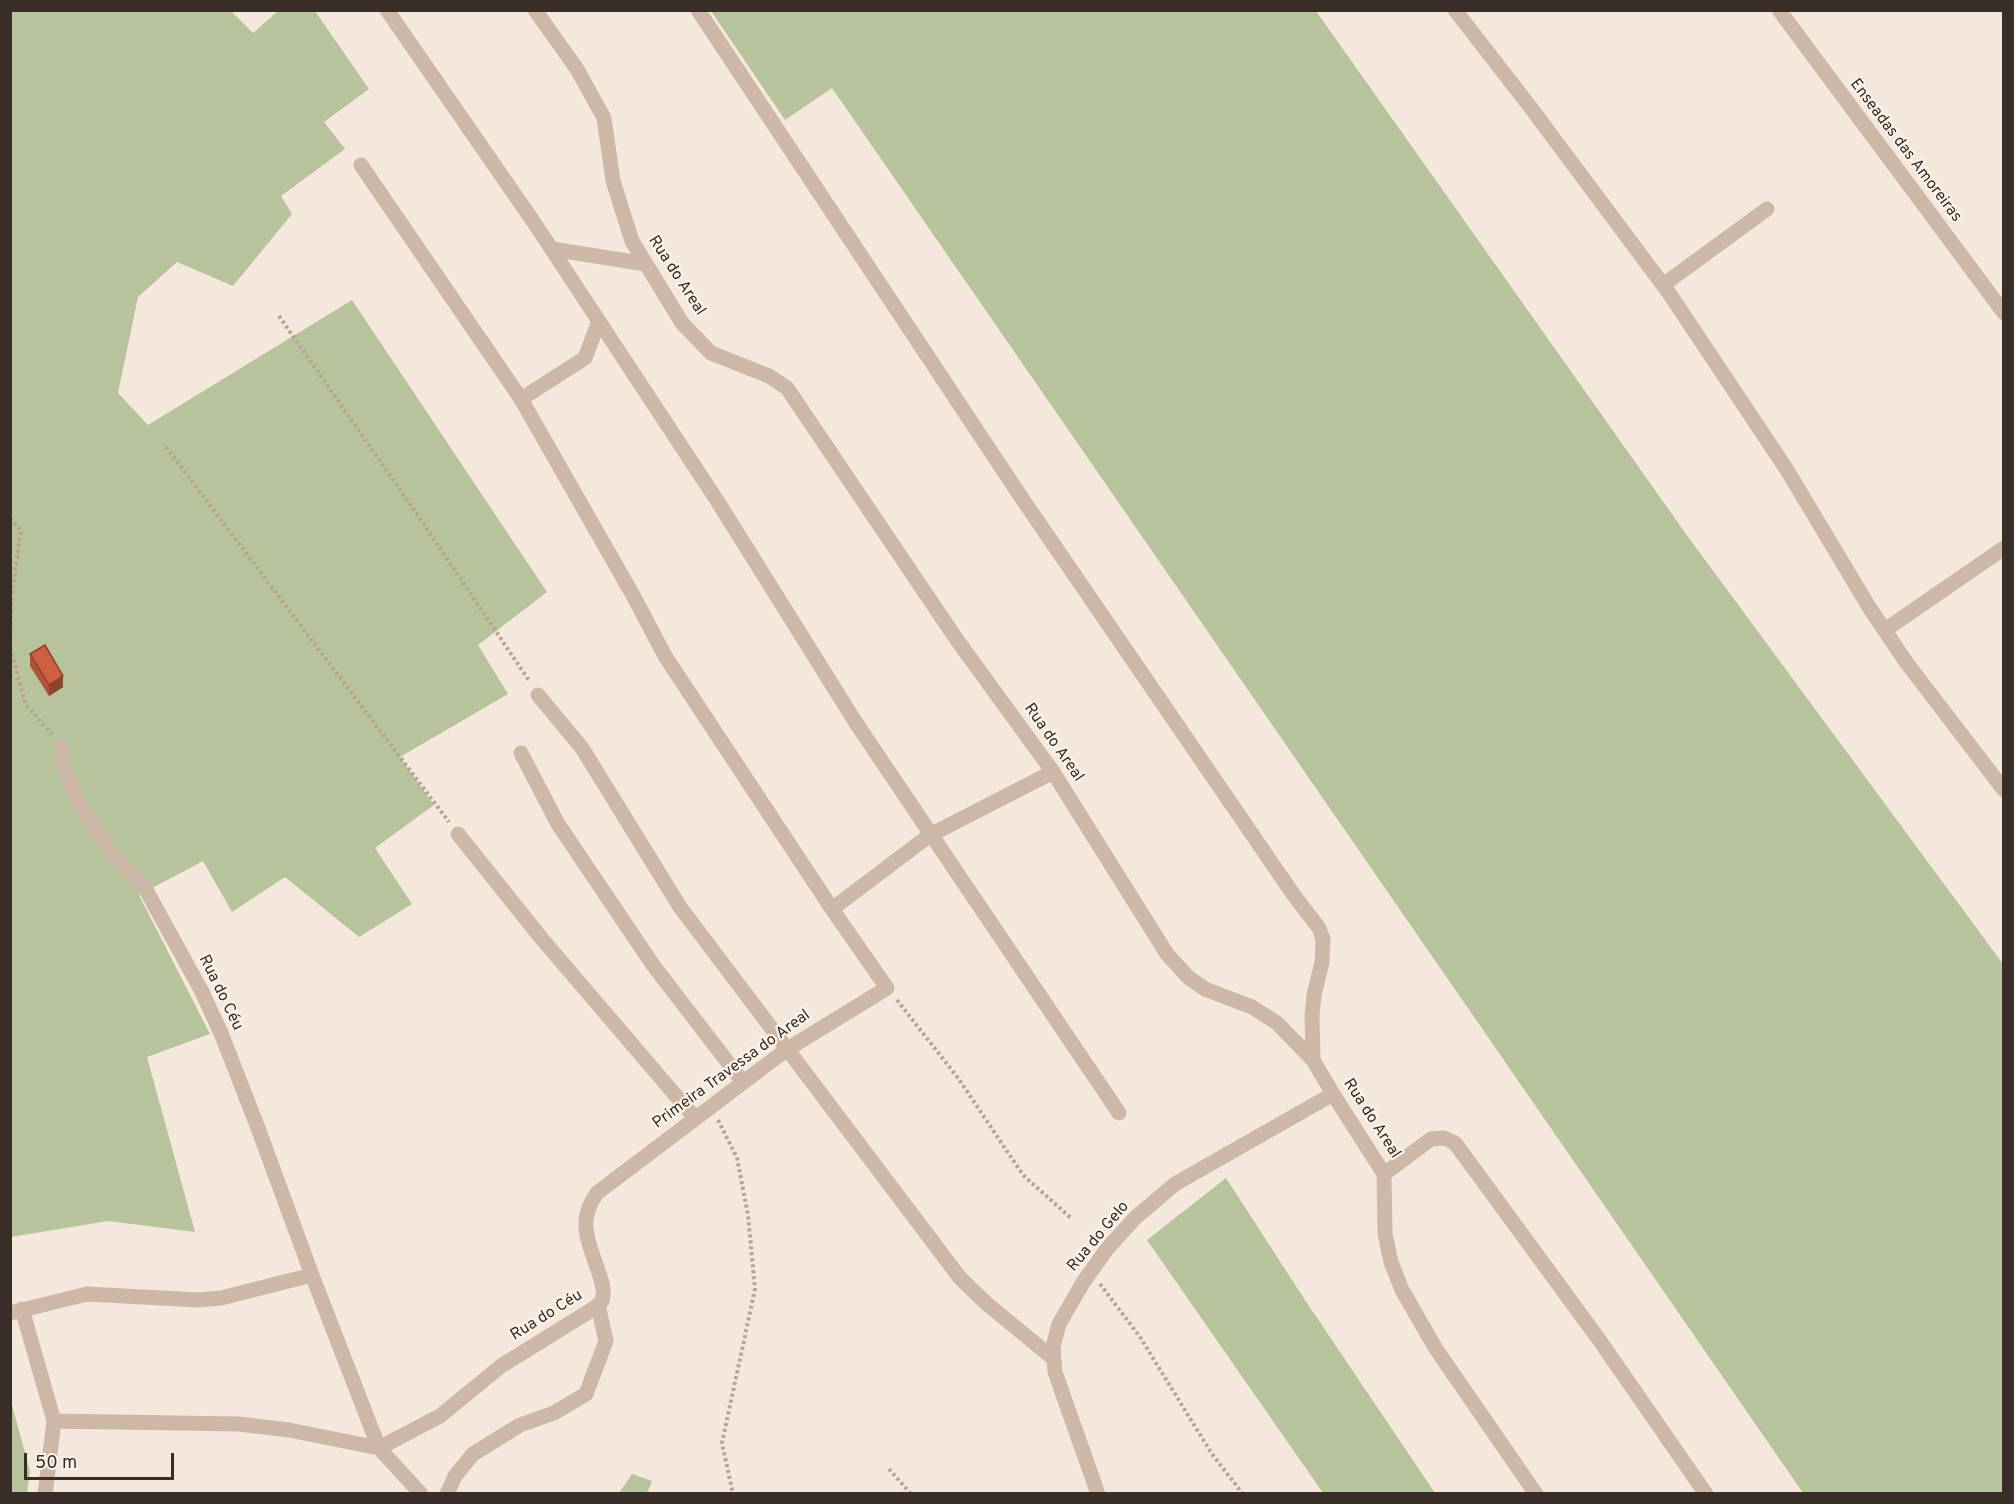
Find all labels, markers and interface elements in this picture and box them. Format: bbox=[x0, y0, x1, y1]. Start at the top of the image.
street label: Enseadas das Amoreiras bbox=[1845, 76, 1965, 226]
street label: Rua do Areal bbox=[643, 233, 709, 319]
street label: Rua do Areal bbox=[1019, 700, 1087, 786]
street label: Rua do Céu bbox=[194, 952, 246, 1034]
street label: Primeira Travessa do Areal bbox=[649, 1006, 815, 1134]
street label: Rua do Areal bbox=[1338, 1076, 1404, 1162]
street label: Rua do Gelo bbox=[1064, 1198, 1134, 1276]
street label: Rua do Céu bbox=[507, 1286, 587, 1346]
scale bar bbox=[27, 1441, 177, 1479]
text: 50 m bbox=[35, 1452, 77, 1475]

